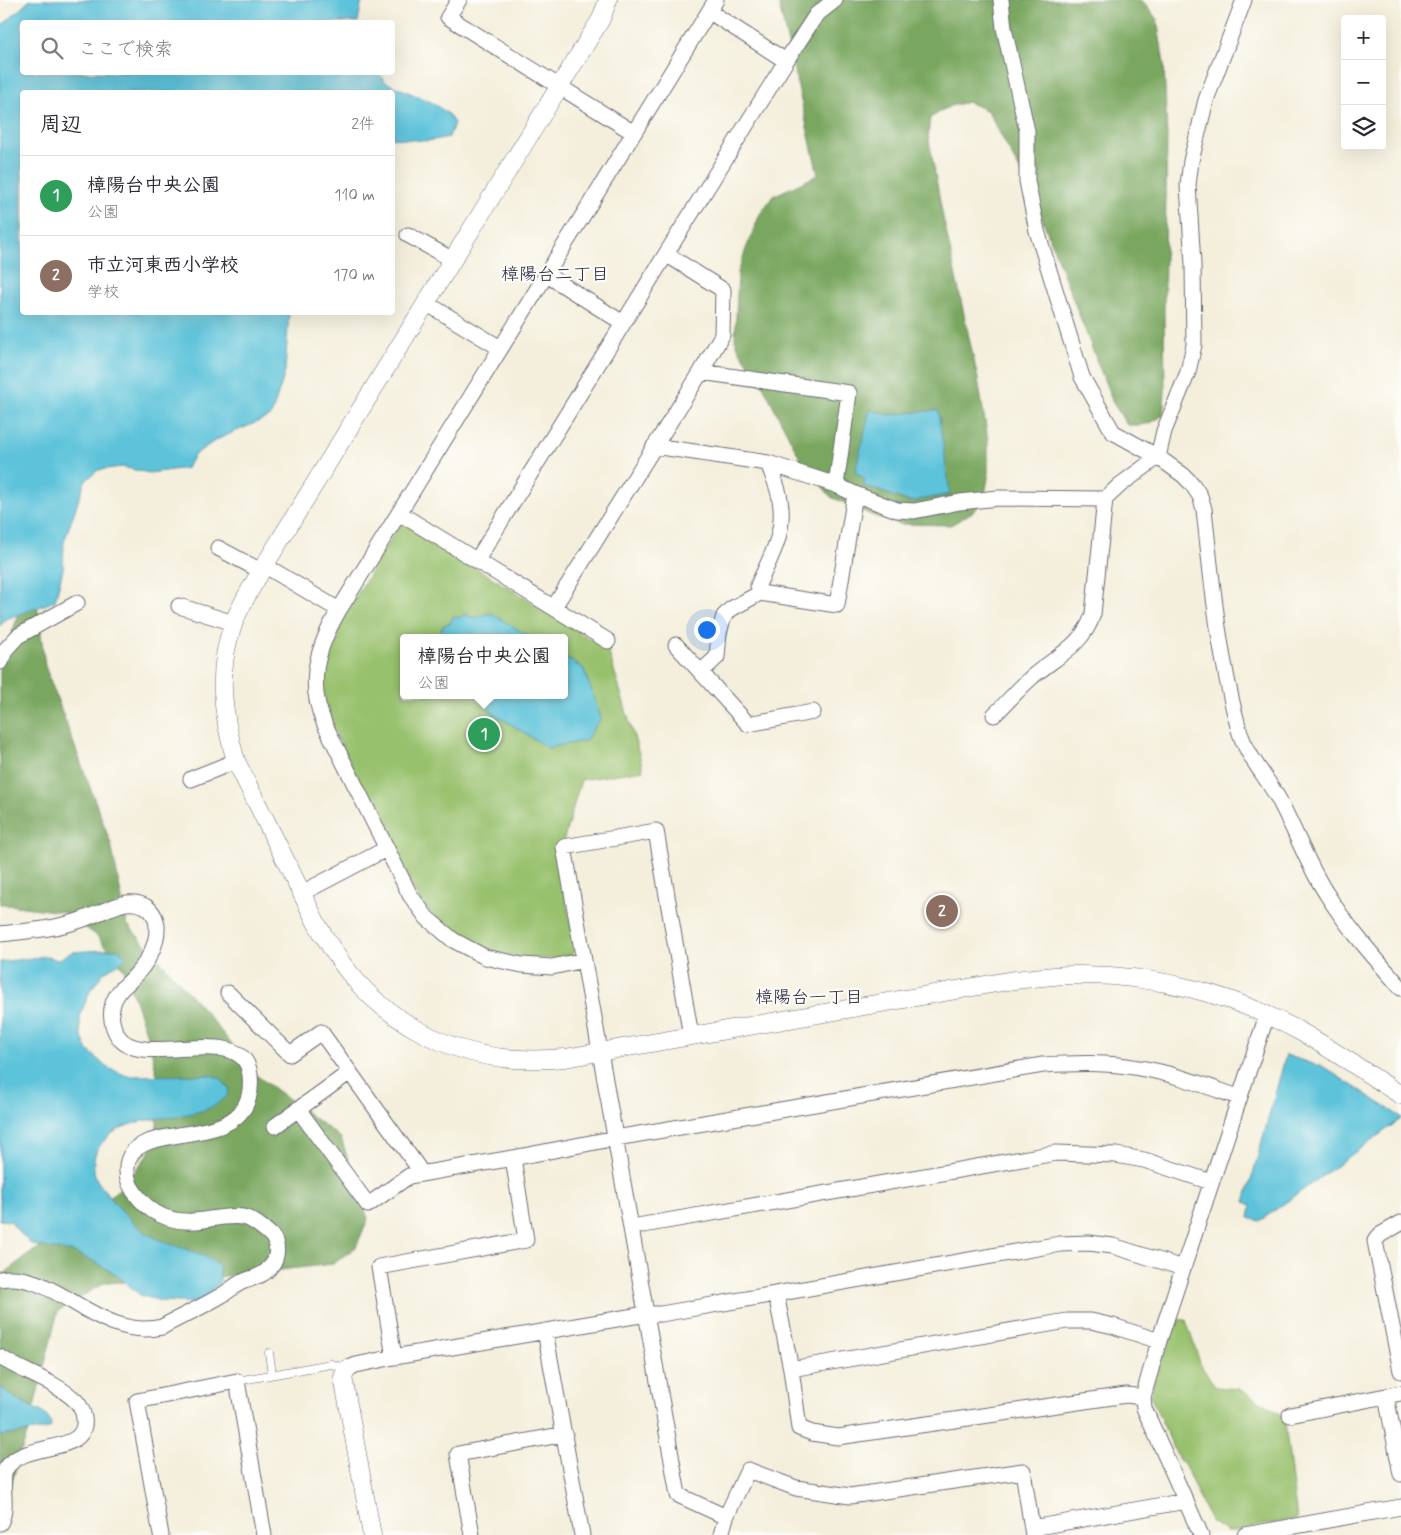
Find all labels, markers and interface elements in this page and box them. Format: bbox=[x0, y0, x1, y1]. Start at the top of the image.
map controls bbox=[1341, 15, 1386, 150]
button: + bbox=[1341, 15, 1386, 60]
search box bbox=[20, 20, 395, 75]
icon: search bbox=[38, 34, 66, 62]
text: ここで検索 bbox=[78, 37, 173, 62]
button: − bbox=[1341, 60, 1386, 105]
button: layers bbox=[1341, 105, 1386, 150]
text: 周辺 bbox=[40, 111, 82, 139]
text: 2件 bbox=[351, 114, 375, 135]
text: 樟陽台中央公園 bbox=[87, 173, 220, 198]
text: 1 bbox=[52, 185, 60, 206]
text: 110 m bbox=[334, 185, 375, 206]
text: 公園 bbox=[87, 202, 119, 223]
text: 市立河東西小学校 bbox=[87, 253, 239, 278]
district label: 樟陽台二丁目 bbox=[501, 263, 609, 287]
text: 2 bbox=[52, 265, 60, 286]
text: 170 m bbox=[333, 265, 375, 286]
text: 学校 bbox=[87, 282, 119, 303]
your location bbox=[694, 617, 720, 643]
popup bbox=[400, 634, 568, 699]
text: 樟陽台中央公園 bbox=[417, 644, 551, 669]
text: 公園 bbox=[417, 673, 450, 694]
pin: 1 bbox=[468, 715, 500, 753]
pin: 2 bbox=[926, 892, 958, 930]
district label: 樟陽台一丁目 bbox=[755, 986, 863, 1010]

